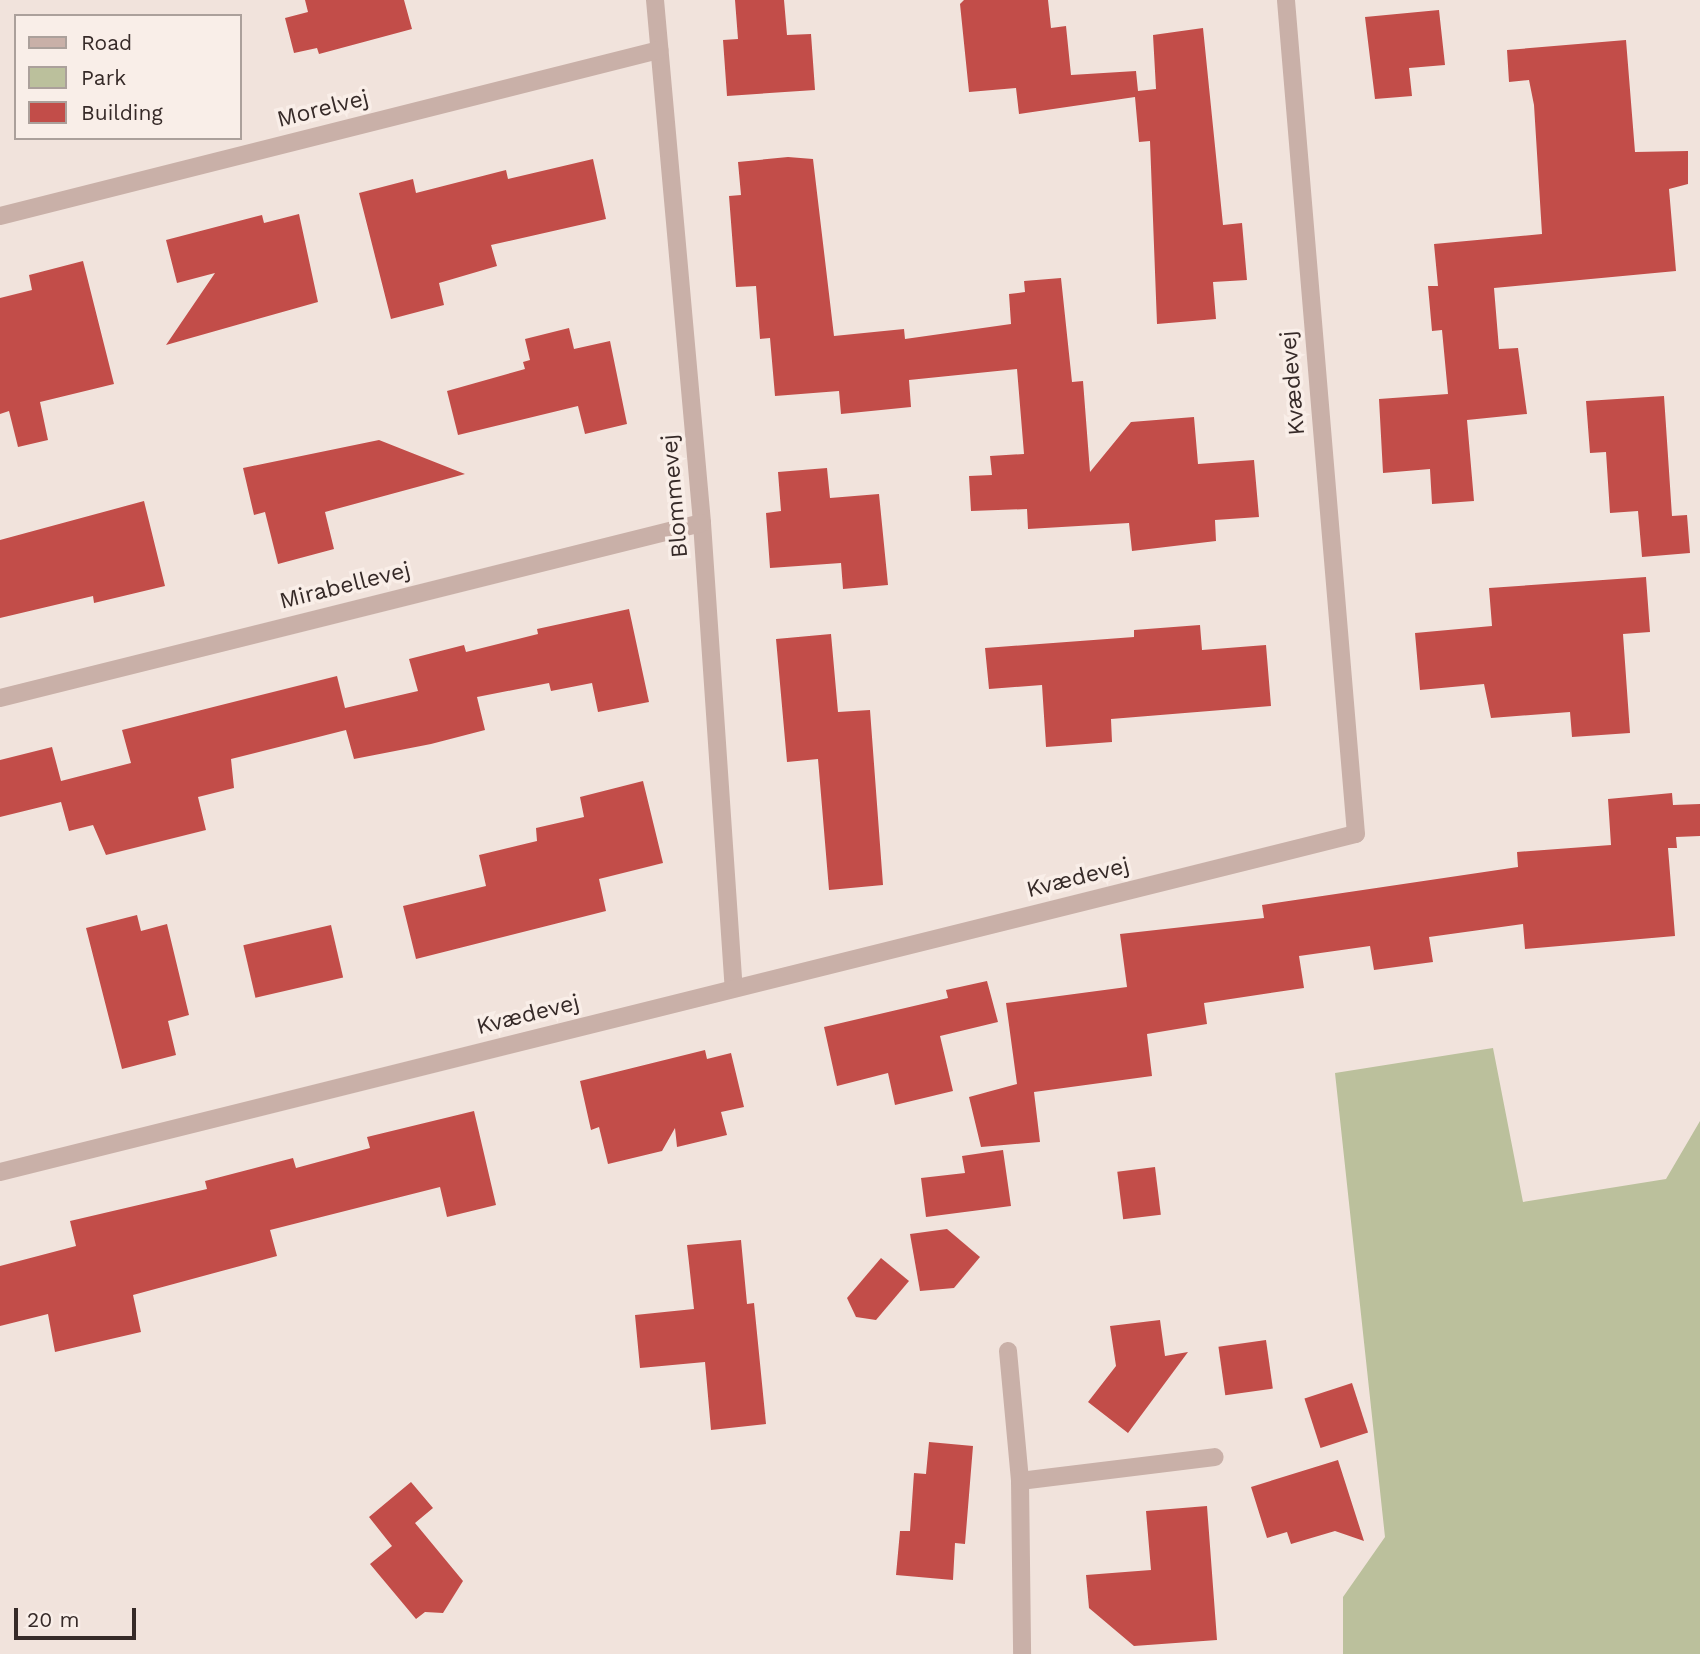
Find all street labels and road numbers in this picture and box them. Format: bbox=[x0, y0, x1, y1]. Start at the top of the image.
street label: Morelvej bbox=[274, 84, 372, 134]
street label: Kvædevej bbox=[1275, 330, 1311, 436]
street label: Blommevej bbox=[656, 433, 694, 559]
street label: Mirabellevej bbox=[277, 556, 413, 616]
street label: Kvædevej bbox=[1024, 852, 1132, 904]
street label: Kvædevej bbox=[474, 989, 582, 1041]

